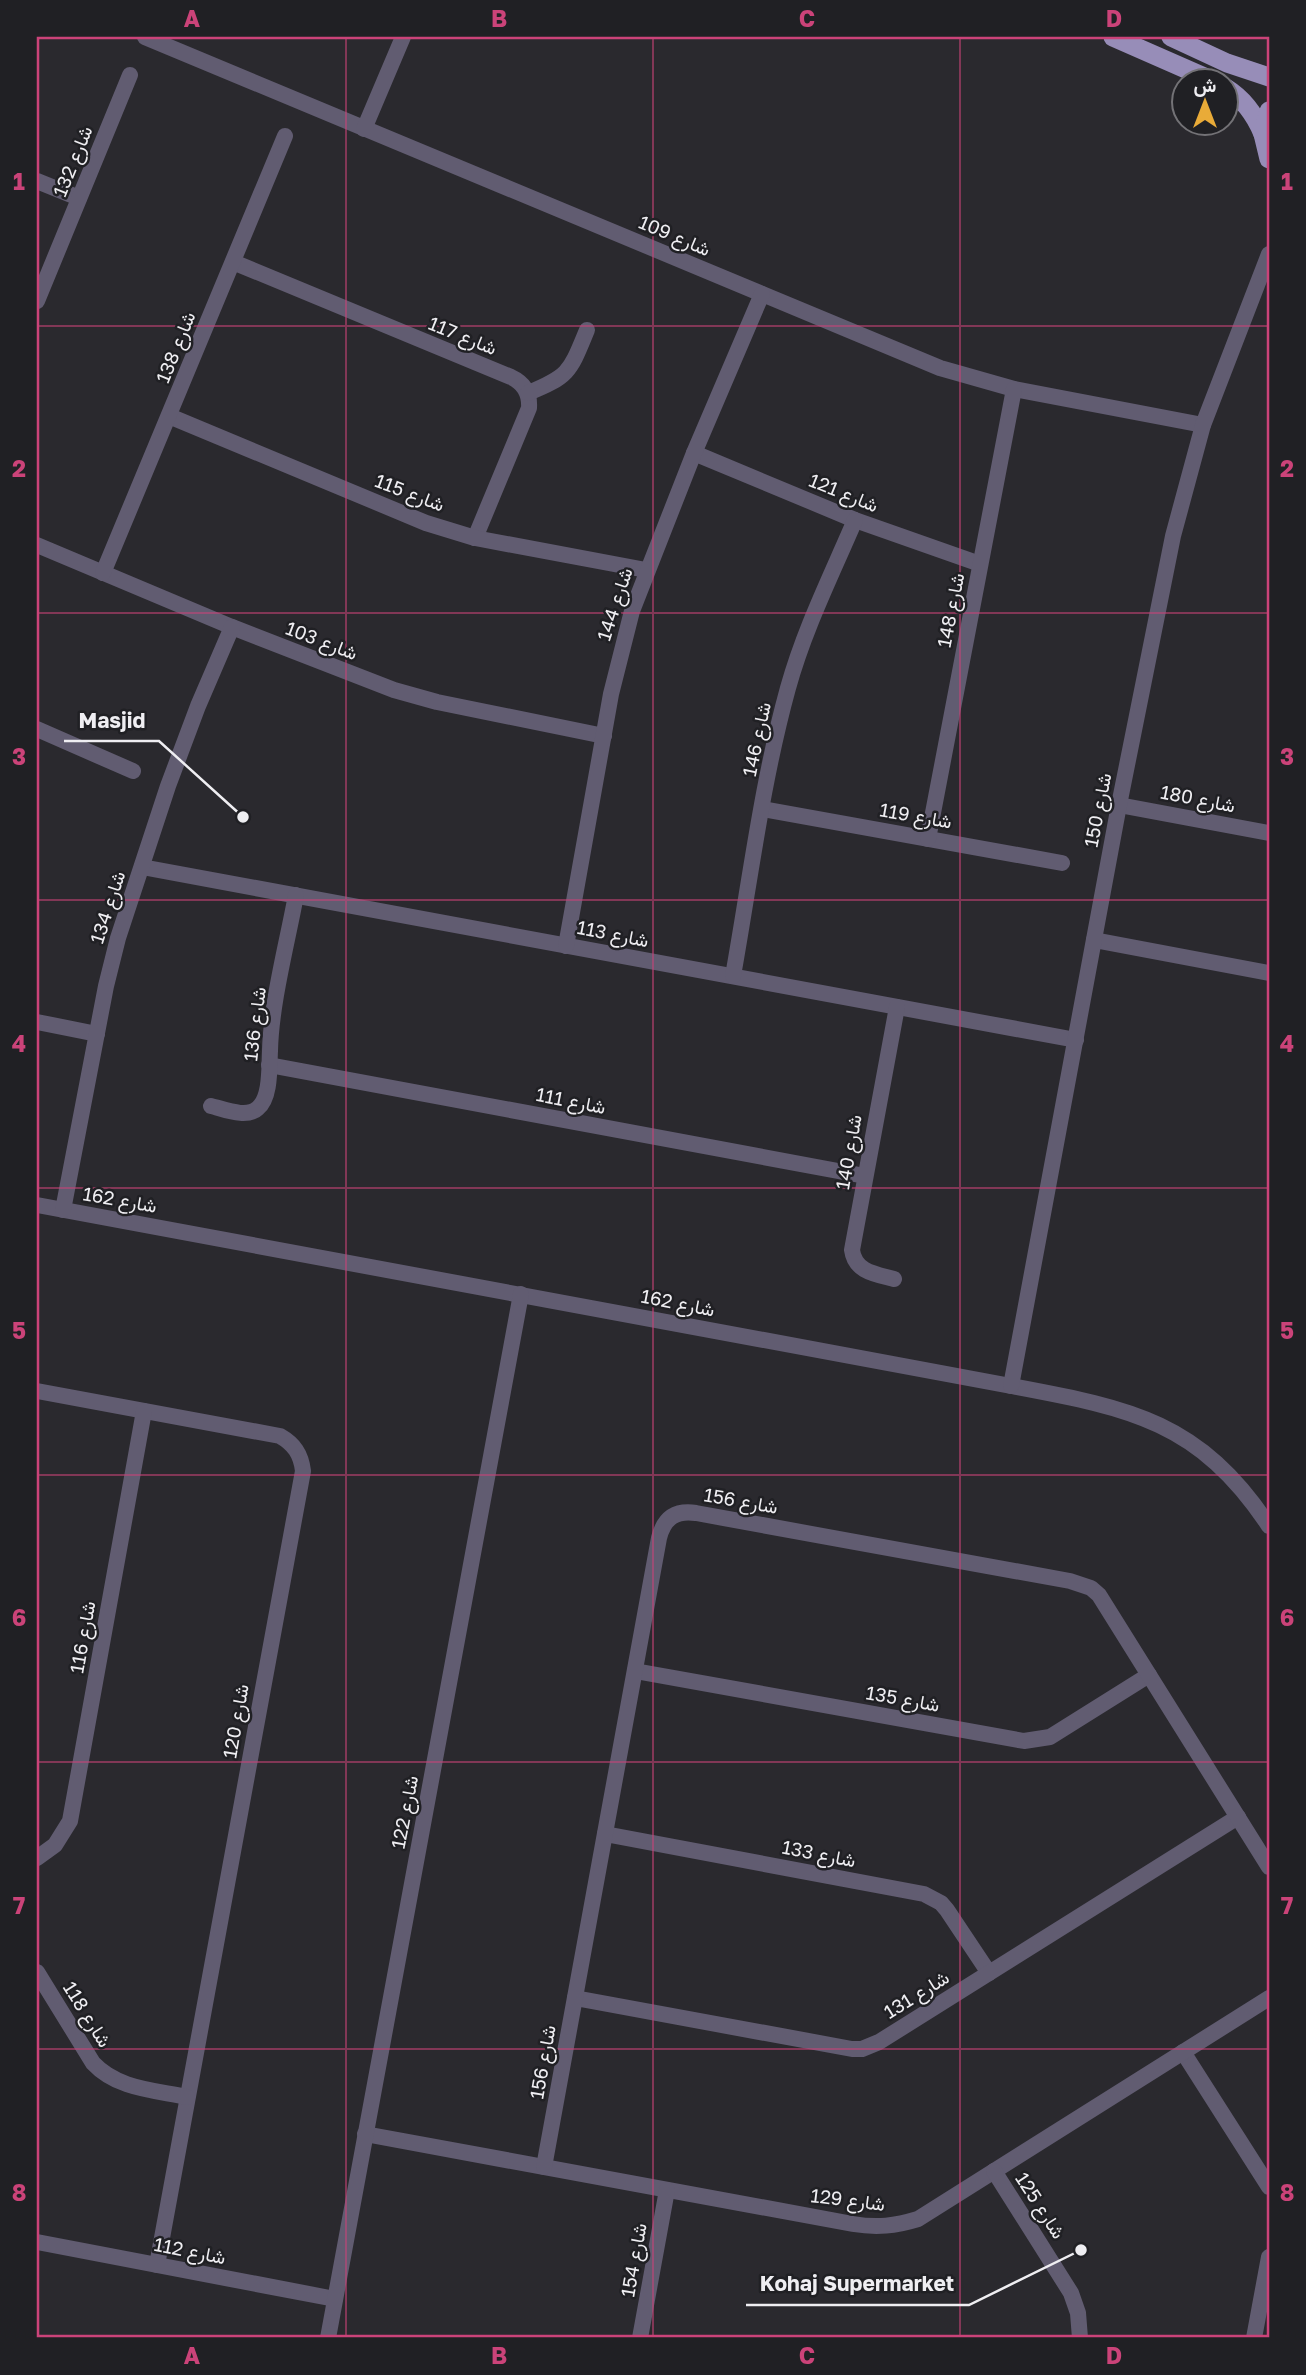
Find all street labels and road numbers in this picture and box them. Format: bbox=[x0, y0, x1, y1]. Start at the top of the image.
street label: شارع 132 bbox=[47, 122, 98, 201]
street label: شارع 109 bbox=[635, 210, 714, 262]
street label: شارع 138 bbox=[150, 308, 202, 387]
street label: شارع 117 bbox=[425, 311, 500, 361]
street label: شارع 115 bbox=[371, 468, 448, 518]
street label: شارع 121 bbox=[805, 468, 882, 518]
street label: شارع 144 bbox=[591, 565, 638, 644]
street label: شارع 148 bbox=[932, 571, 970, 650]
street label: شارع 103 bbox=[282, 616, 361, 666]
street label: شارع 146 bbox=[737, 700, 777, 779]
street label: شارع 150 bbox=[1079, 771, 1117, 849]
street label: شارع 180 bbox=[1158, 780, 1237, 818]
street label: شارع 119 bbox=[878, 797, 954, 835]
street label: شارع 134 bbox=[84, 868, 131, 947]
street label: شارع 113 bbox=[575, 915, 651, 953]
street label: شارع 136 bbox=[238, 985, 272, 1063]
street label: شارع 111 bbox=[534, 1082, 608, 1120]
street label: شارع 140 bbox=[830, 1113, 868, 1192]
street label: شارع 162 bbox=[81, 1181, 159, 1219]
street label: شارع 162 bbox=[639, 1284, 717, 1322]
street label: شارع 156 bbox=[702, 1482, 780, 1520]
street label: شارع 116 bbox=[64, 1599, 102, 1675]
street label: شارع 135 bbox=[864, 1680, 942, 1718]
street label: شارع 120 bbox=[217, 1682, 255, 1760]
street label: شارع 122 bbox=[386, 1773, 424, 1851]
street label: شارع 133 bbox=[780, 1835, 858, 1873]
street label: شارع 131 bbox=[879, 1965, 954, 2025]
street label: شارع 118 bbox=[57, 1977, 117, 2052]
street label: شارع 156 bbox=[524, 2023, 562, 2101]
street label: شارع 125 bbox=[1009, 2168, 1071, 2243]
street label: شارع 129 bbox=[809, 2183, 886, 2217]
street label: شارع 154 bbox=[615, 2221, 653, 2299]
street label: شارع 112 bbox=[152, 2232, 228, 2270]

